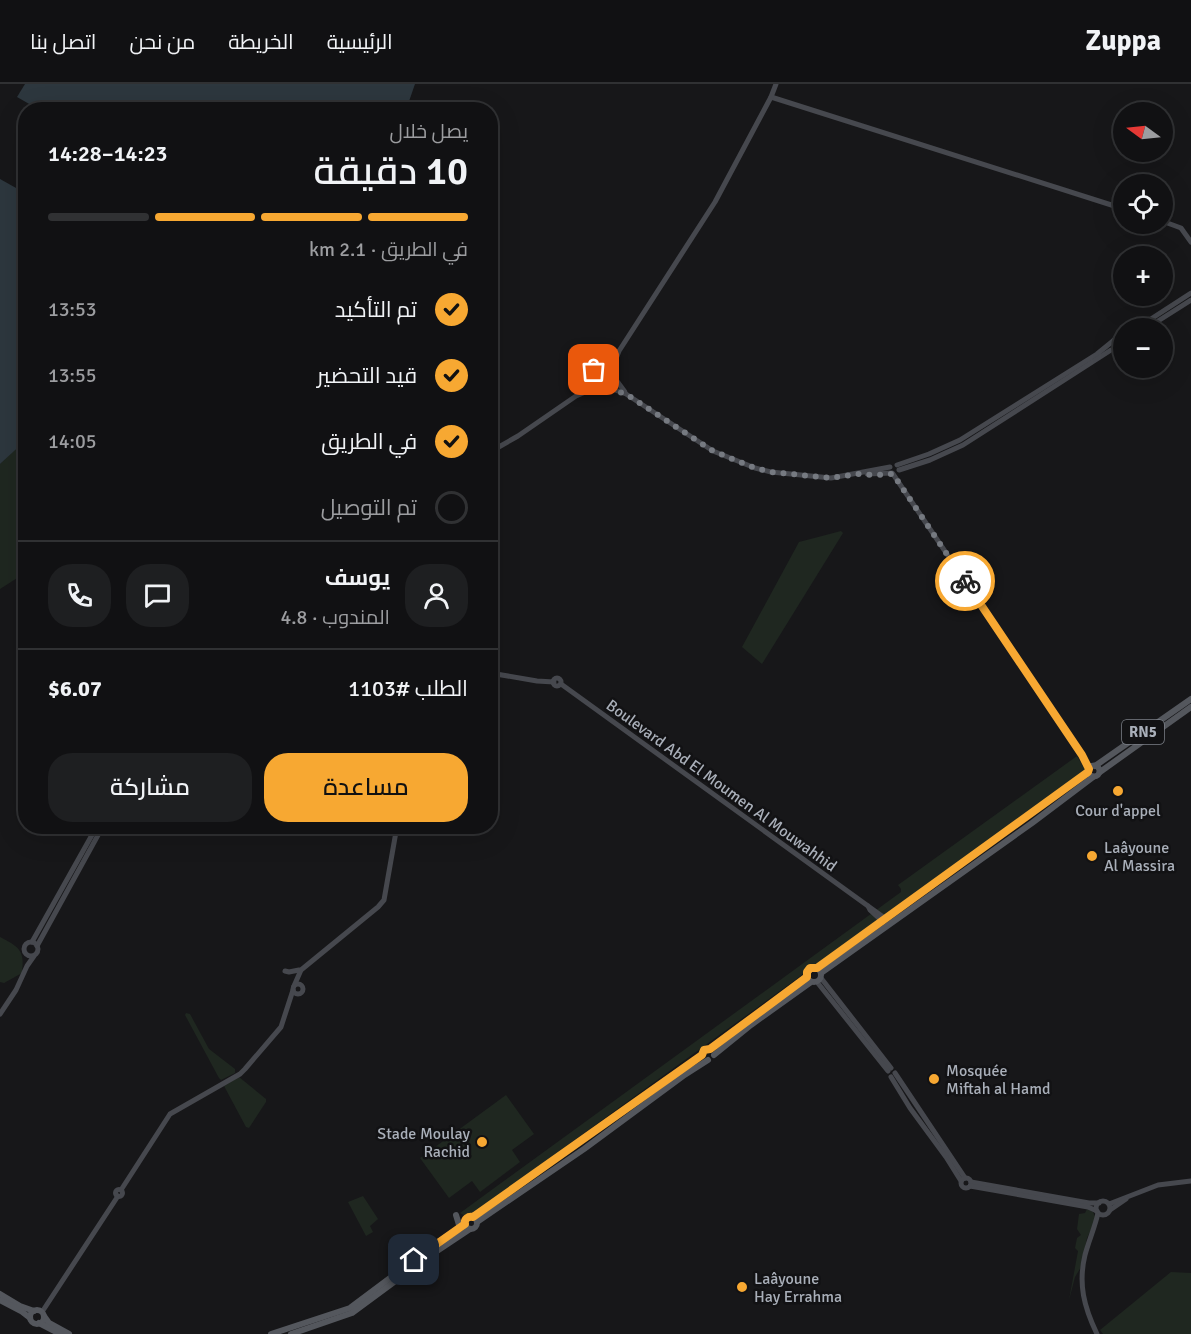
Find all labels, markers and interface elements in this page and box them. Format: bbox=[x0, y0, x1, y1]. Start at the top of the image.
text: Zuppa bbox=[1085, 24, 1161, 58]
text: اتصل بنا bbox=[30, 29, 96, 55]
text: من نحن bbox=[129, 29, 195, 55]
text: الخريطة bbox=[228, 29, 294, 55]
text: الرئيسية bbox=[327, 29, 393, 55]
north arrow bbox=[1113, 102, 1173, 162]
map controls bbox=[1113, 102, 1173, 378]
text: يصل خلال bbox=[389, 119, 468, 144]
text: 14:23–14:28 bbox=[48, 140, 167, 167]
text: 10 دقيقة bbox=[313, 147, 468, 195]
button: locate bbox=[1113, 174, 1173, 234]
text: في الطريق · 2.1 km bbox=[309, 237, 468, 262]
button: + bbox=[1113, 246, 1173, 306]
icon: check bbox=[435, 293, 468, 326]
text: تم التأكيد bbox=[335, 296, 417, 323]
text: 13:53 bbox=[48, 297, 97, 322]
button: − bbox=[1113, 318, 1173, 378]
pin bbox=[568, 344, 619, 395]
icon: bag bbox=[577, 353, 610, 386]
icon: check bbox=[435, 359, 468, 392]
text: قيد التحضير bbox=[317, 362, 417, 389]
text: 13:55 bbox=[48, 363, 97, 388]
icon: check bbox=[435, 425, 468, 458]
text: في الطريق bbox=[321, 428, 417, 455]
text: 14:05 bbox=[48, 429, 97, 454]
text: تم التوصيل bbox=[321, 494, 417, 521]
courier bbox=[935, 551, 995, 611]
button: phone bbox=[48, 564, 111, 627]
button: chat bbox=[126, 564, 189, 627]
text: يوسف bbox=[325, 564, 390, 591]
button: person bbox=[405, 564, 468, 627]
icon: bike bbox=[949, 565, 982, 598]
text: المندوب · 4.8 bbox=[281, 605, 390, 630]
text: $6.07 bbox=[48, 675, 102, 702]
text: الطلب #1103 bbox=[348, 675, 468, 702]
street label: Boulevard Abd El Moumen Al Mouwahhid bbox=[602, 695, 841, 876]
road number: RN5 bbox=[1122, 720, 1164, 744]
button: مشاركة bbox=[48, 753, 252, 822]
button: مساعدة bbox=[264, 753, 468, 822]
marker: Cour d'appel bbox=[1111, 784, 1125, 798]
place label: Cour d'appel bbox=[1075, 801, 1161, 821]
place label: Laâyoune Al Massira bbox=[1104, 838, 1175, 876]
marker: Laâyoune Al Massira bbox=[1085, 849, 1099, 863]
place label: Mosquée Miftah al Hamd bbox=[946, 1061, 1050, 1099]
marker: Mosquée Miftah al Hamd bbox=[927, 1072, 941, 1086]
place label: Stade Moulay Rachid bbox=[377, 1124, 471, 1162]
marker: Stade Moulay Rachid bbox=[475, 1135, 489, 1149]
pin bbox=[388, 1234, 439, 1285]
icon: home bbox=[397, 1243, 430, 1276]
place label: Laâyoune Hay Errahma bbox=[754, 1269, 842, 1307]
marker: Laâyoune Hay Errahma bbox=[735, 1280, 749, 1294]

